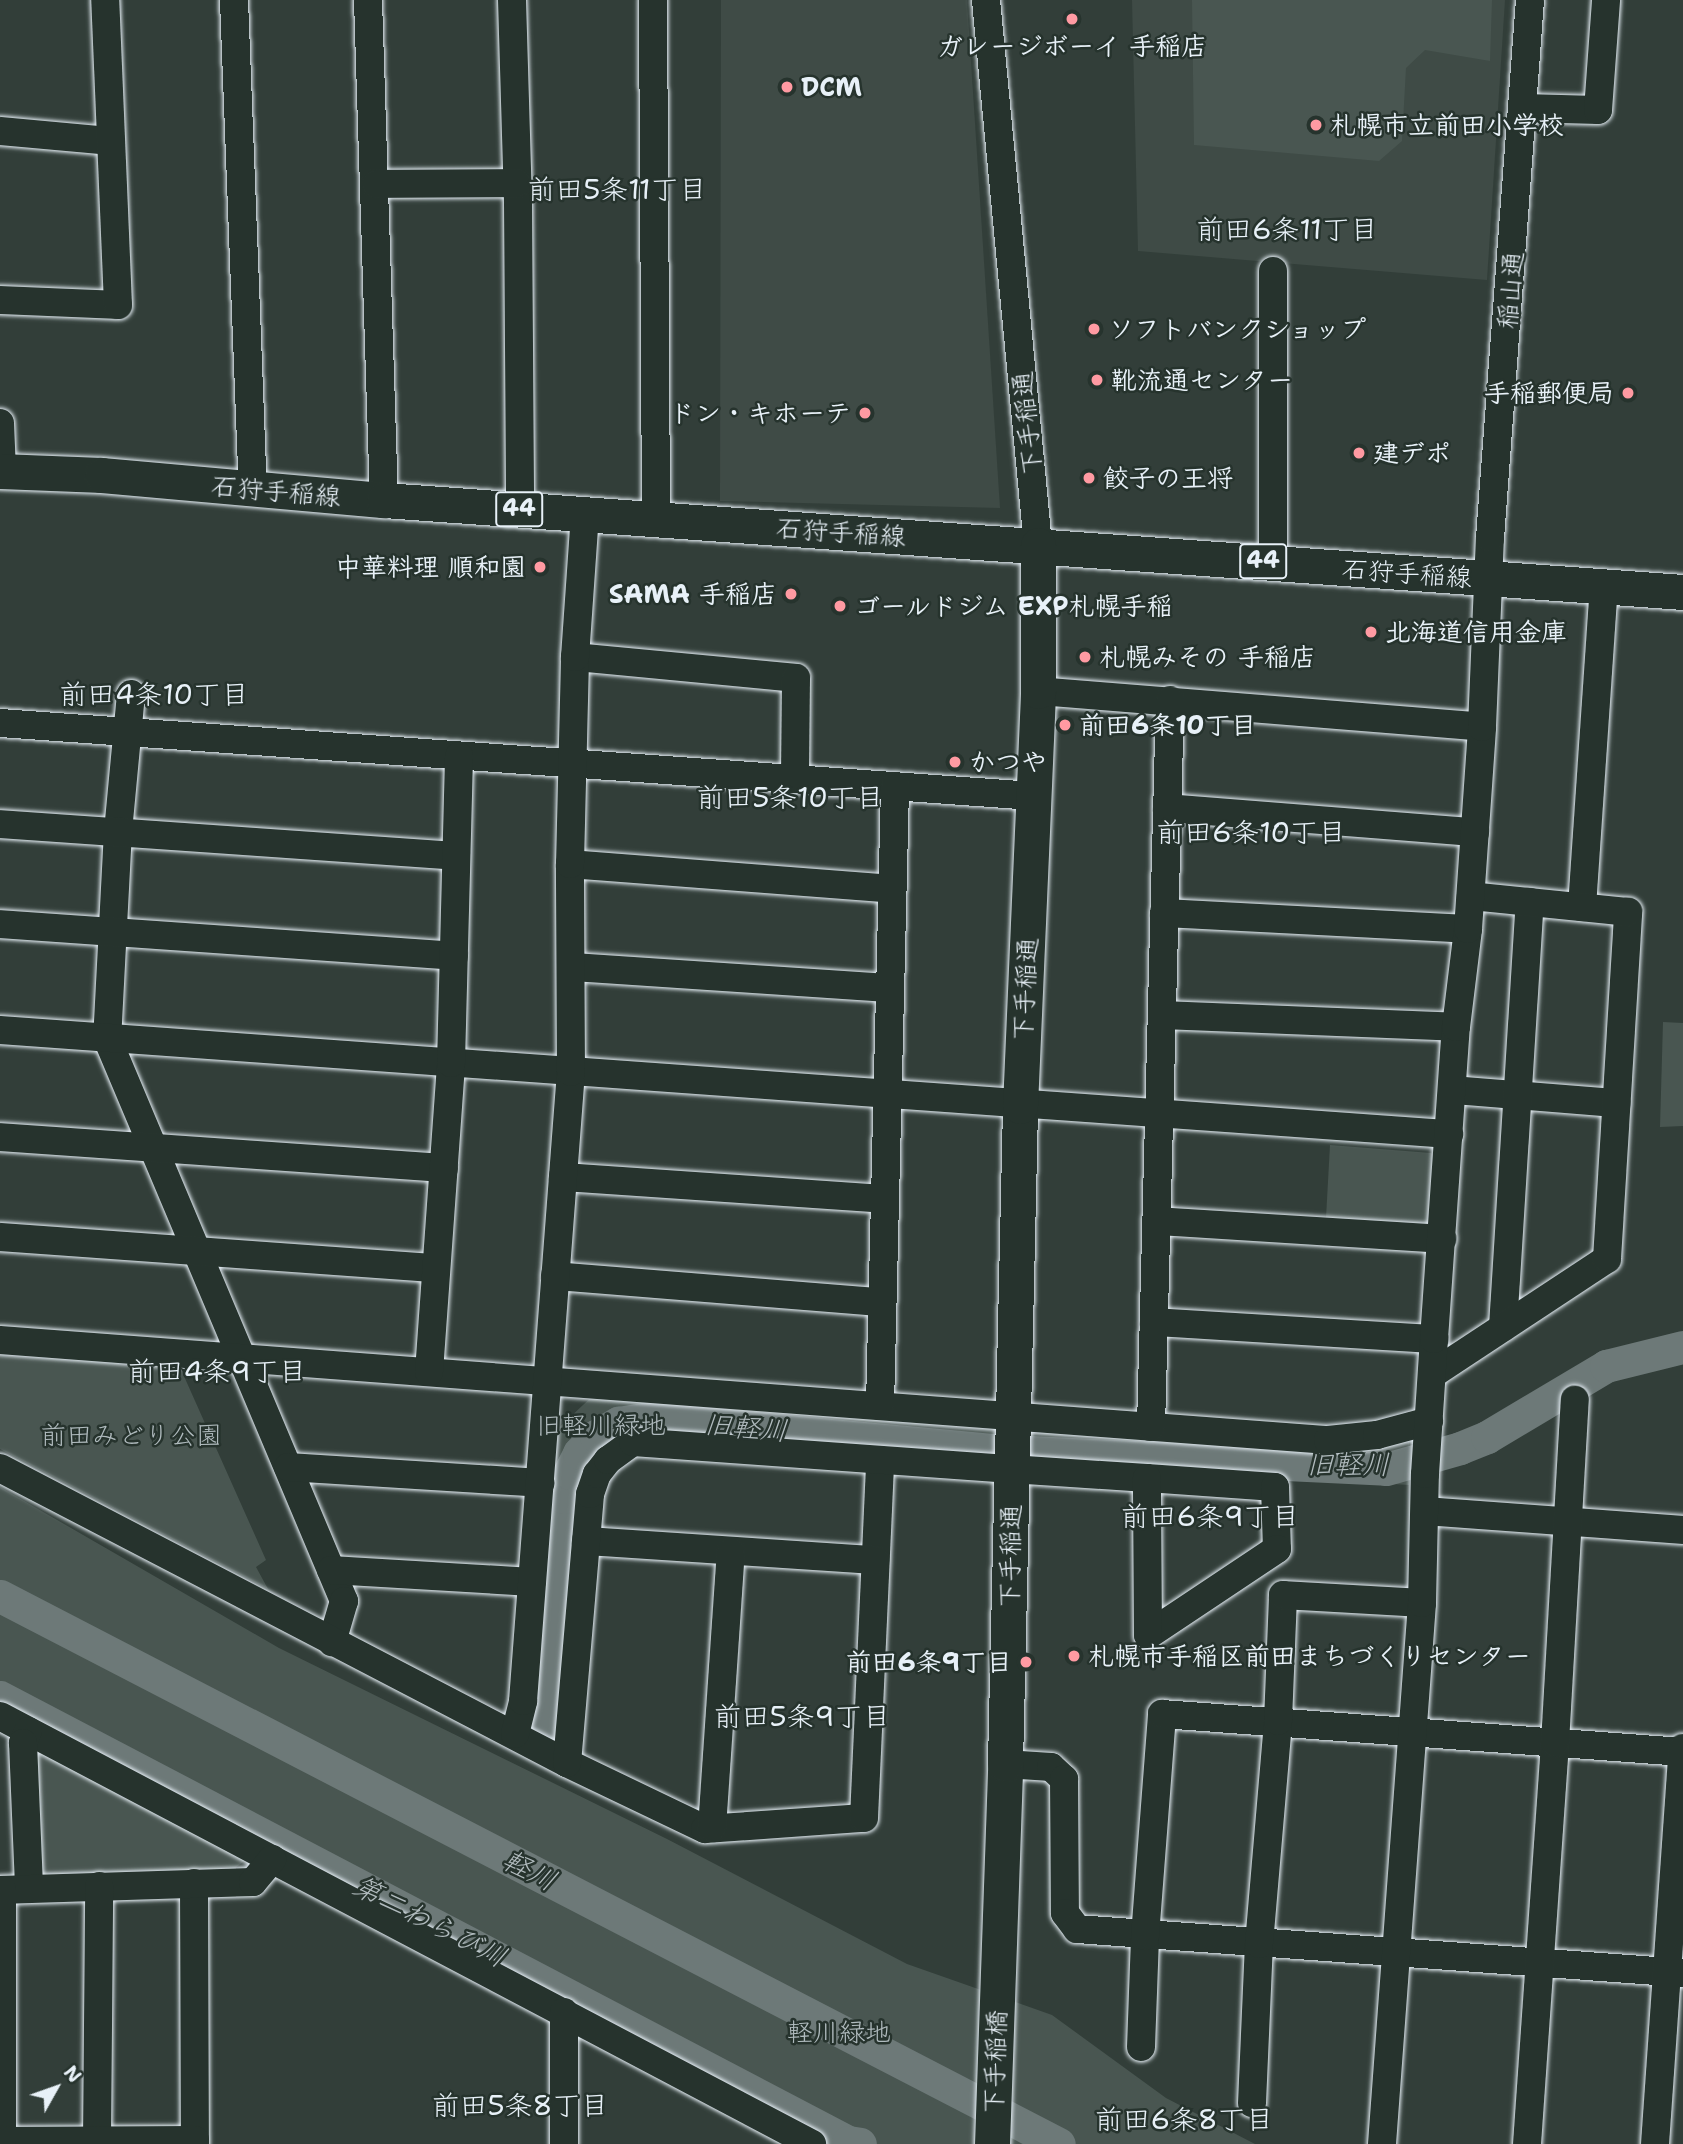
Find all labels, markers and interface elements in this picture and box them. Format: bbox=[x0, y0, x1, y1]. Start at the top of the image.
marker: ガレージボーイ 手稲店 bbox=[1064, 11, 1080, 27]
place label: ガレージボーイ 手稲店 bbox=[937, 30, 1207, 62]
place label: DCM bbox=[801, 71, 862, 103]
marker: DCM bbox=[779, 79, 795, 95]
place label: 札幌市立前田小学校 bbox=[1330, 109, 1564, 141]
marker: 札幌市立前田小学校 bbox=[1308, 117, 1324, 133]
district label: 前田5条11丁目 bbox=[527, 172, 707, 206]
district label: 前田6条11丁目 bbox=[1196, 212, 1378, 246]
street label: 稲山通 bbox=[1491, 250, 1529, 330]
place label: ソフトバンクショップ bbox=[1108, 313, 1368, 345]
marker: ソフトバンクショップ bbox=[1086, 321, 1102, 337]
place label: 靴流通センター bbox=[1111, 364, 1293, 396]
street label: 下手稲通 bbox=[1006, 370, 1048, 476]
marker: 靴流通センター bbox=[1089, 372, 1105, 388]
place label: 手稲郵便局 bbox=[1484, 377, 1614, 409]
marker: 手稲郵便局 bbox=[1620, 385, 1636, 401]
place label: ドン・キホーテ bbox=[669, 397, 851, 429]
marker: ドン・キホーテ bbox=[857, 405, 873, 421]
place label: 建デポ bbox=[1373, 437, 1451, 469]
marker: 建デポ bbox=[1351, 445, 1367, 461]
place label: 餃子の王将 bbox=[1103, 462, 1233, 494]
street label: 石狩手稲線 bbox=[210, 470, 342, 512]
marker: 餃子の王将 bbox=[1081, 470, 1097, 486]
road number: 44 bbox=[494, 488, 544, 530]
street label: 石狩手稲線 bbox=[775, 512, 907, 552]
road number: 44 bbox=[1238, 540, 1288, 582]
place label: 中華料理 順和園 bbox=[335, 551, 526, 583]
street label: 石狩手稲線 bbox=[1341, 553, 1473, 593]
marker: 中華料理 順和園 bbox=[532, 559, 548, 575]
place label: SAMA 手稲店 bbox=[609, 578, 777, 610]
marker: SAMA 手稲店 bbox=[783, 586, 799, 602]
place label: ゴールドジム EXP札幌手稲 bbox=[854, 590, 1174, 622]
marker: ゴールドジム EXP札幌手稲 bbox=[832, 598, 848, 614]
place label: 北海道信用金庫 bbox=[1385, 616, 1567, 648]
marker: 北海道信用金庫 bbox=[1363, 624, 1379, 640]
place label: 札幌みその 手稲店 bbox=[1099, 641, 1316, 673]
marker: 札幌みその 手稲店 bbox=[1077, 649, 1093, 665]
district label: 前田4条10丁目 bbox=[59, 677, 249, 711]
place label: 前田6条10丁目 bbox=[1079, 709, 1256, 741]
marker: 前田6条10丁目 bbox=[1057, 717, 1073, 733]
place label: かつや bbox=[969, 746, 1047, 778]
marker: かつや bbox=[947, 754, 963, 770]
district label: 前田5条10丁目 bbox=[696, 780, 884, 814]
district label: 前田6条10丁目 bbox=[1156, 815, 1346, 849]
street label: 下手稲通 bbox=[1007, 936, 1043, 1042]
district label: 前田4条9丁目 bbox=[127, 1354, 307, 1388]
water label: 旧軽川 bbox=[703, 1407, 789, 1447]
park label: 旧軽川緑地 bbox=[536, 1409, 666, 1441]
park label: 前田みどり公園 bbox=[40, 1419, 222, 1451]
water label: 旧軽川 bbox=[1306, 1447, 1390, 1481]
district label: 前田6条9丁目 bbox=[1120, 1499, 1300, 1533]
street label: 下手稲通 bbox=[993, 1504, 1027, 1608]
place label: 札幌市手稲区前田まちづくりセンター bbox=[1088, 1640, 1530, 1672]
place label: 前田6条9丁目 bbox=[846, 1646, 1012, 1678]
marker: 札幌市手稲区前田まちづくりセンター bbox=[1066, 1648, 1082, 1664]
marker: 前田6条9丁目 bbox=[1018, 1654, 1034, 1670]
district label: 前田5条9丁目 bbox=[714, 1699, 890, 1733]
water label: 軽川 bbox=[497, 1842, 563, 1898]
water label: 第二わらび川 bbox=[348, 1868, 512, 1974]
street label: 下手稲橋 bbox=[978, 2009, 1012, 2115]
park label: 軽川緑地 bbox=[787, 2016, 891, 2048]
north arrow bbox=[21, 2053, 91, 2123]
text: N bbox=[58, 2060, 87, 2088]
district label: 前田5条8丁目 bbox=[432, 2088, 608, 2122]
district label: 前田6条8丁目 bbox=[1094, 2102, 1274, 2136]

